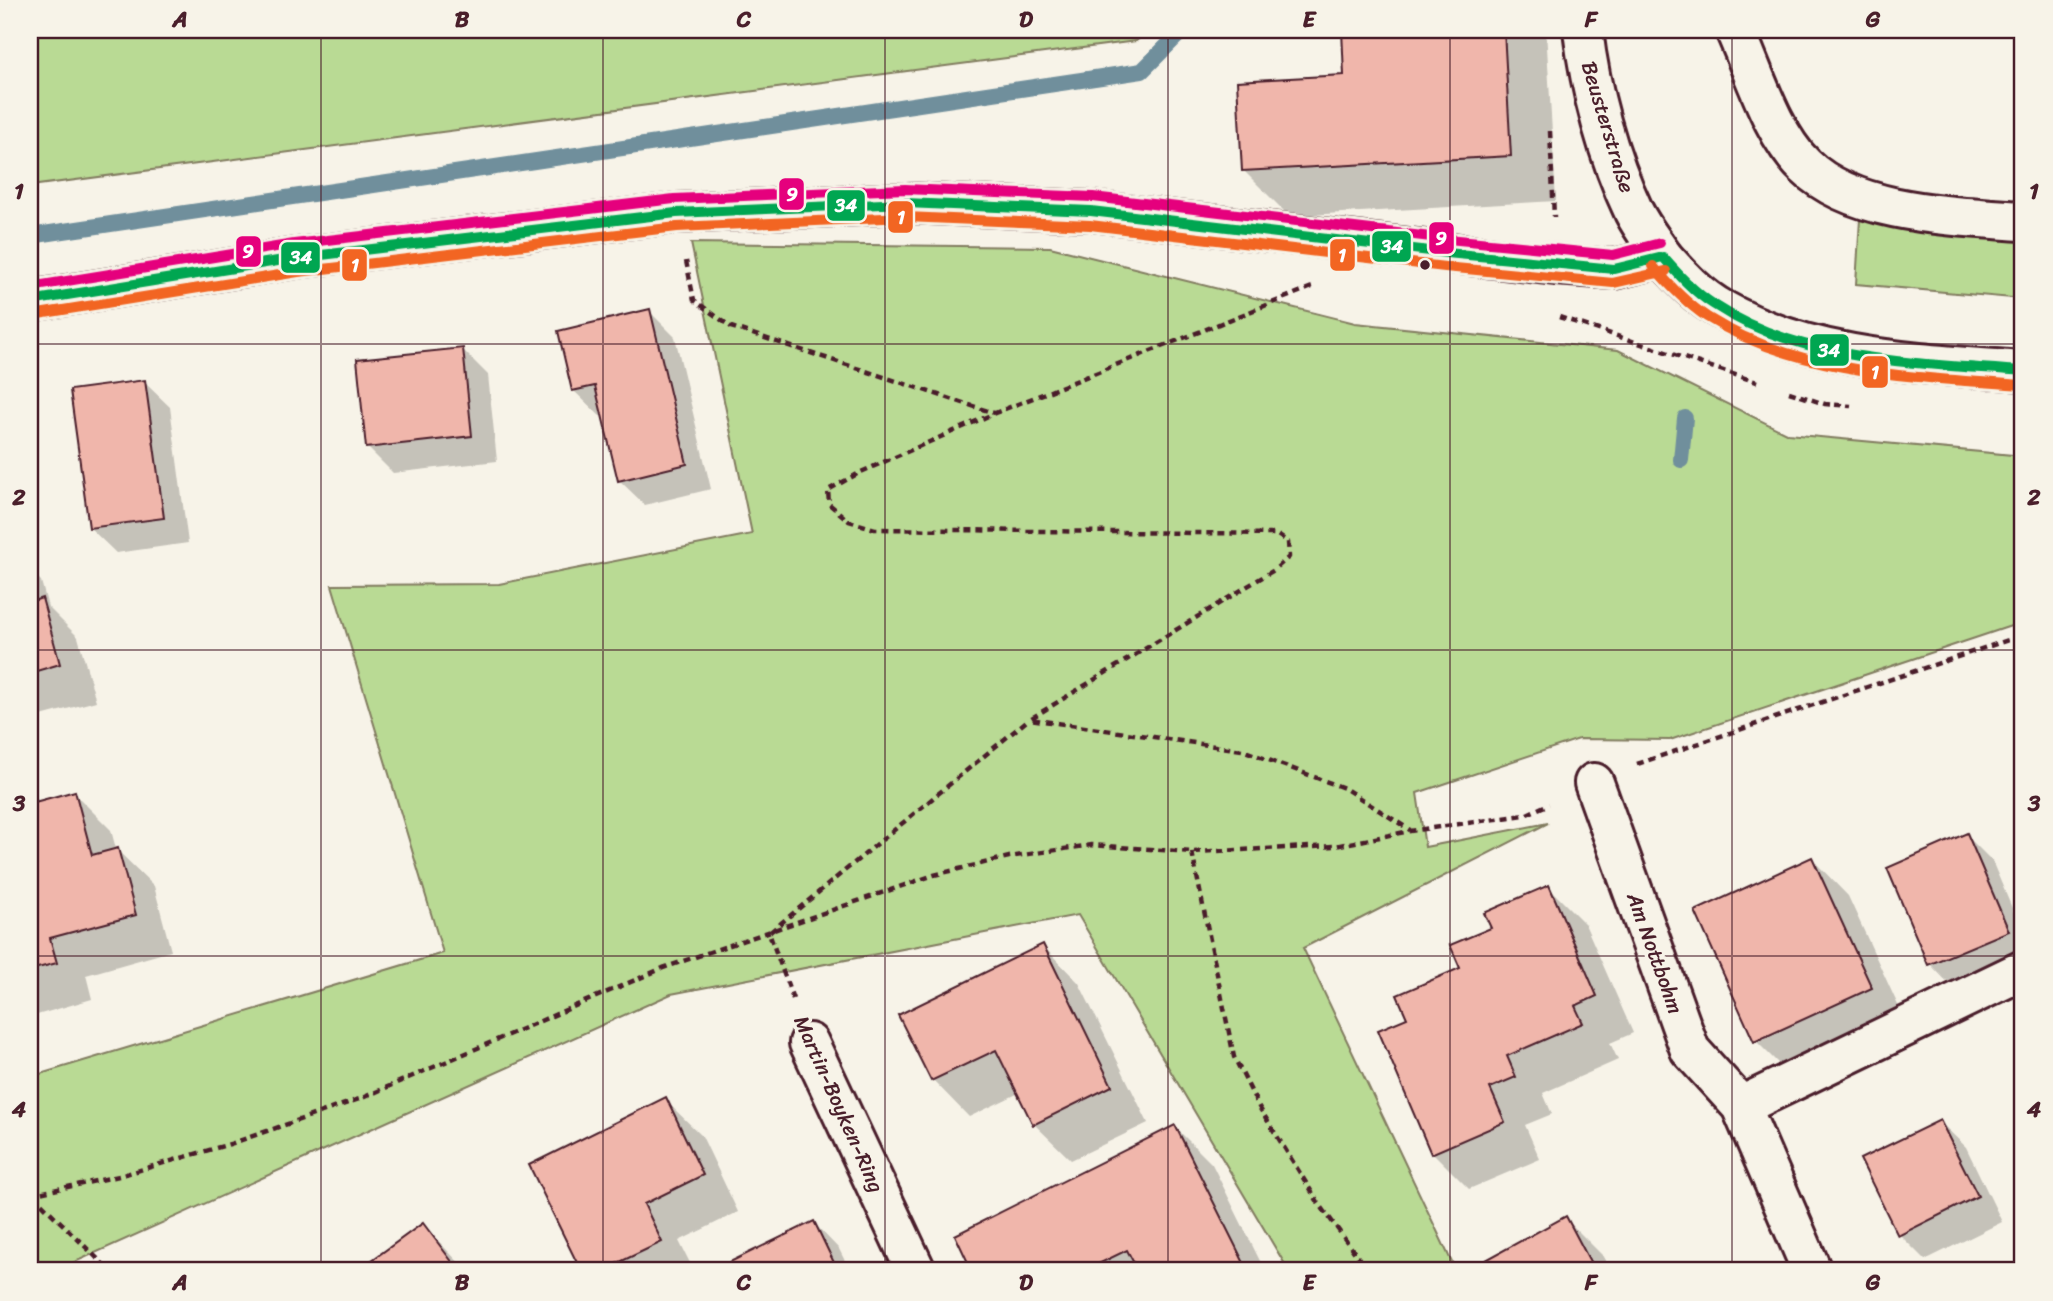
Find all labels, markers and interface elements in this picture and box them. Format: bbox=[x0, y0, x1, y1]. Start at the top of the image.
text: A bbox=[171, 0, 188, 40]
text: B bbox=[455, 0, 470, 40]
text: C bbox=[736, 0, 752, 40]
text: D bbox=[1019, 0, 1034, 40]
text: E bbox=[1303, 0, 1318, 40]
text: F bbox=[1584, 0, 1599, 40]
text: G bbox=[1865, 0, 1881, 40]
street label: Beusterstraße bbox=[1570, 56, 1646, 198]
text: 1 bbox=[14, 171, 24, 212]
text: 1 bbox=[2029, 171, 2039, 212]
line badge: 9 bbox=[778, 177, 805, 211]
text: 9 bbox=[786, 178, 798, 211]
line badge: 34 bbox=[826, 189, 866, 222]
text: 34 bbox=[834, 189, 857, 222]
line badge: 1 bbox=[887, 200, 914, 234]
text: 1 bbox=[897, 201, 905, 234]
line badge: 9 bbox=[1428, 221, 1455, 255]
text: 9 bbox=[1435, 222, 1447, 255]
line badge: 34 bbox=[1371, 230, 1412, 263]
text: 34 bbox=[1380, 230, 1403, 263]
line badge: 9 bbox=[235, 235, 262, 268]
text: 9 bbox=[242, 235, 254, 268]
line badge: 1 bbox=[1329, 238, 1356, 272]
text: 1 bbox=[1338, 239, 1346, 272]
line badge: 34 bbox=[280, 241, 321, 274]
text: 34 bbox=[289, 241, 312, 274]
line badge: 1 bbox=[341, 248, 368, 282]
text: 1 bbox=[351, 249, 359, 282]
unlabelled marker bbox=[1418, 258, 1432, 272]
line badge: 34 bbox=[1809, 333, 1850, 367]
text: 34 bbox=[1817, 334, 1840, 367]
line badge: 1 bbox=[1861, 355, 1889, 389]
text: 1 bbox=[1871, 356, 1879, 389]
text: 2 bbox=[11, 477, 26, 518]
text: 2 bbox=[2026, 477, 2041, 518]
text: 3 bbox=[12, 783, 26, 824]
text: 3 bbox=[2027, 783, 2041, 824]
street label: Am Nottbohm bbox=[1615, 886, 1695, 1019]
street label: Martin-Boyken-Ring bbox=[783, 1009, 895, 1199]
text: 4 bbox=[11, 1089, 27, 1130]
text: 4 bbox=[2026, 1089, 2042, 1130]
text: A bbox=[171, 1262, 188, 1301]
text: B bbox=[455, 1262, 470, 1301]
text: C bbox=[736, 1262, 752, 1301]
text: D bbox=[1019, 1262, 1034, 1301]
text: E bbox=[1303, 1262, 1318, 1301]
text: F bbox=[1584, 1262, 1599, 1301]
text: G bbox=[1865, 1262, 1881, 1301]

